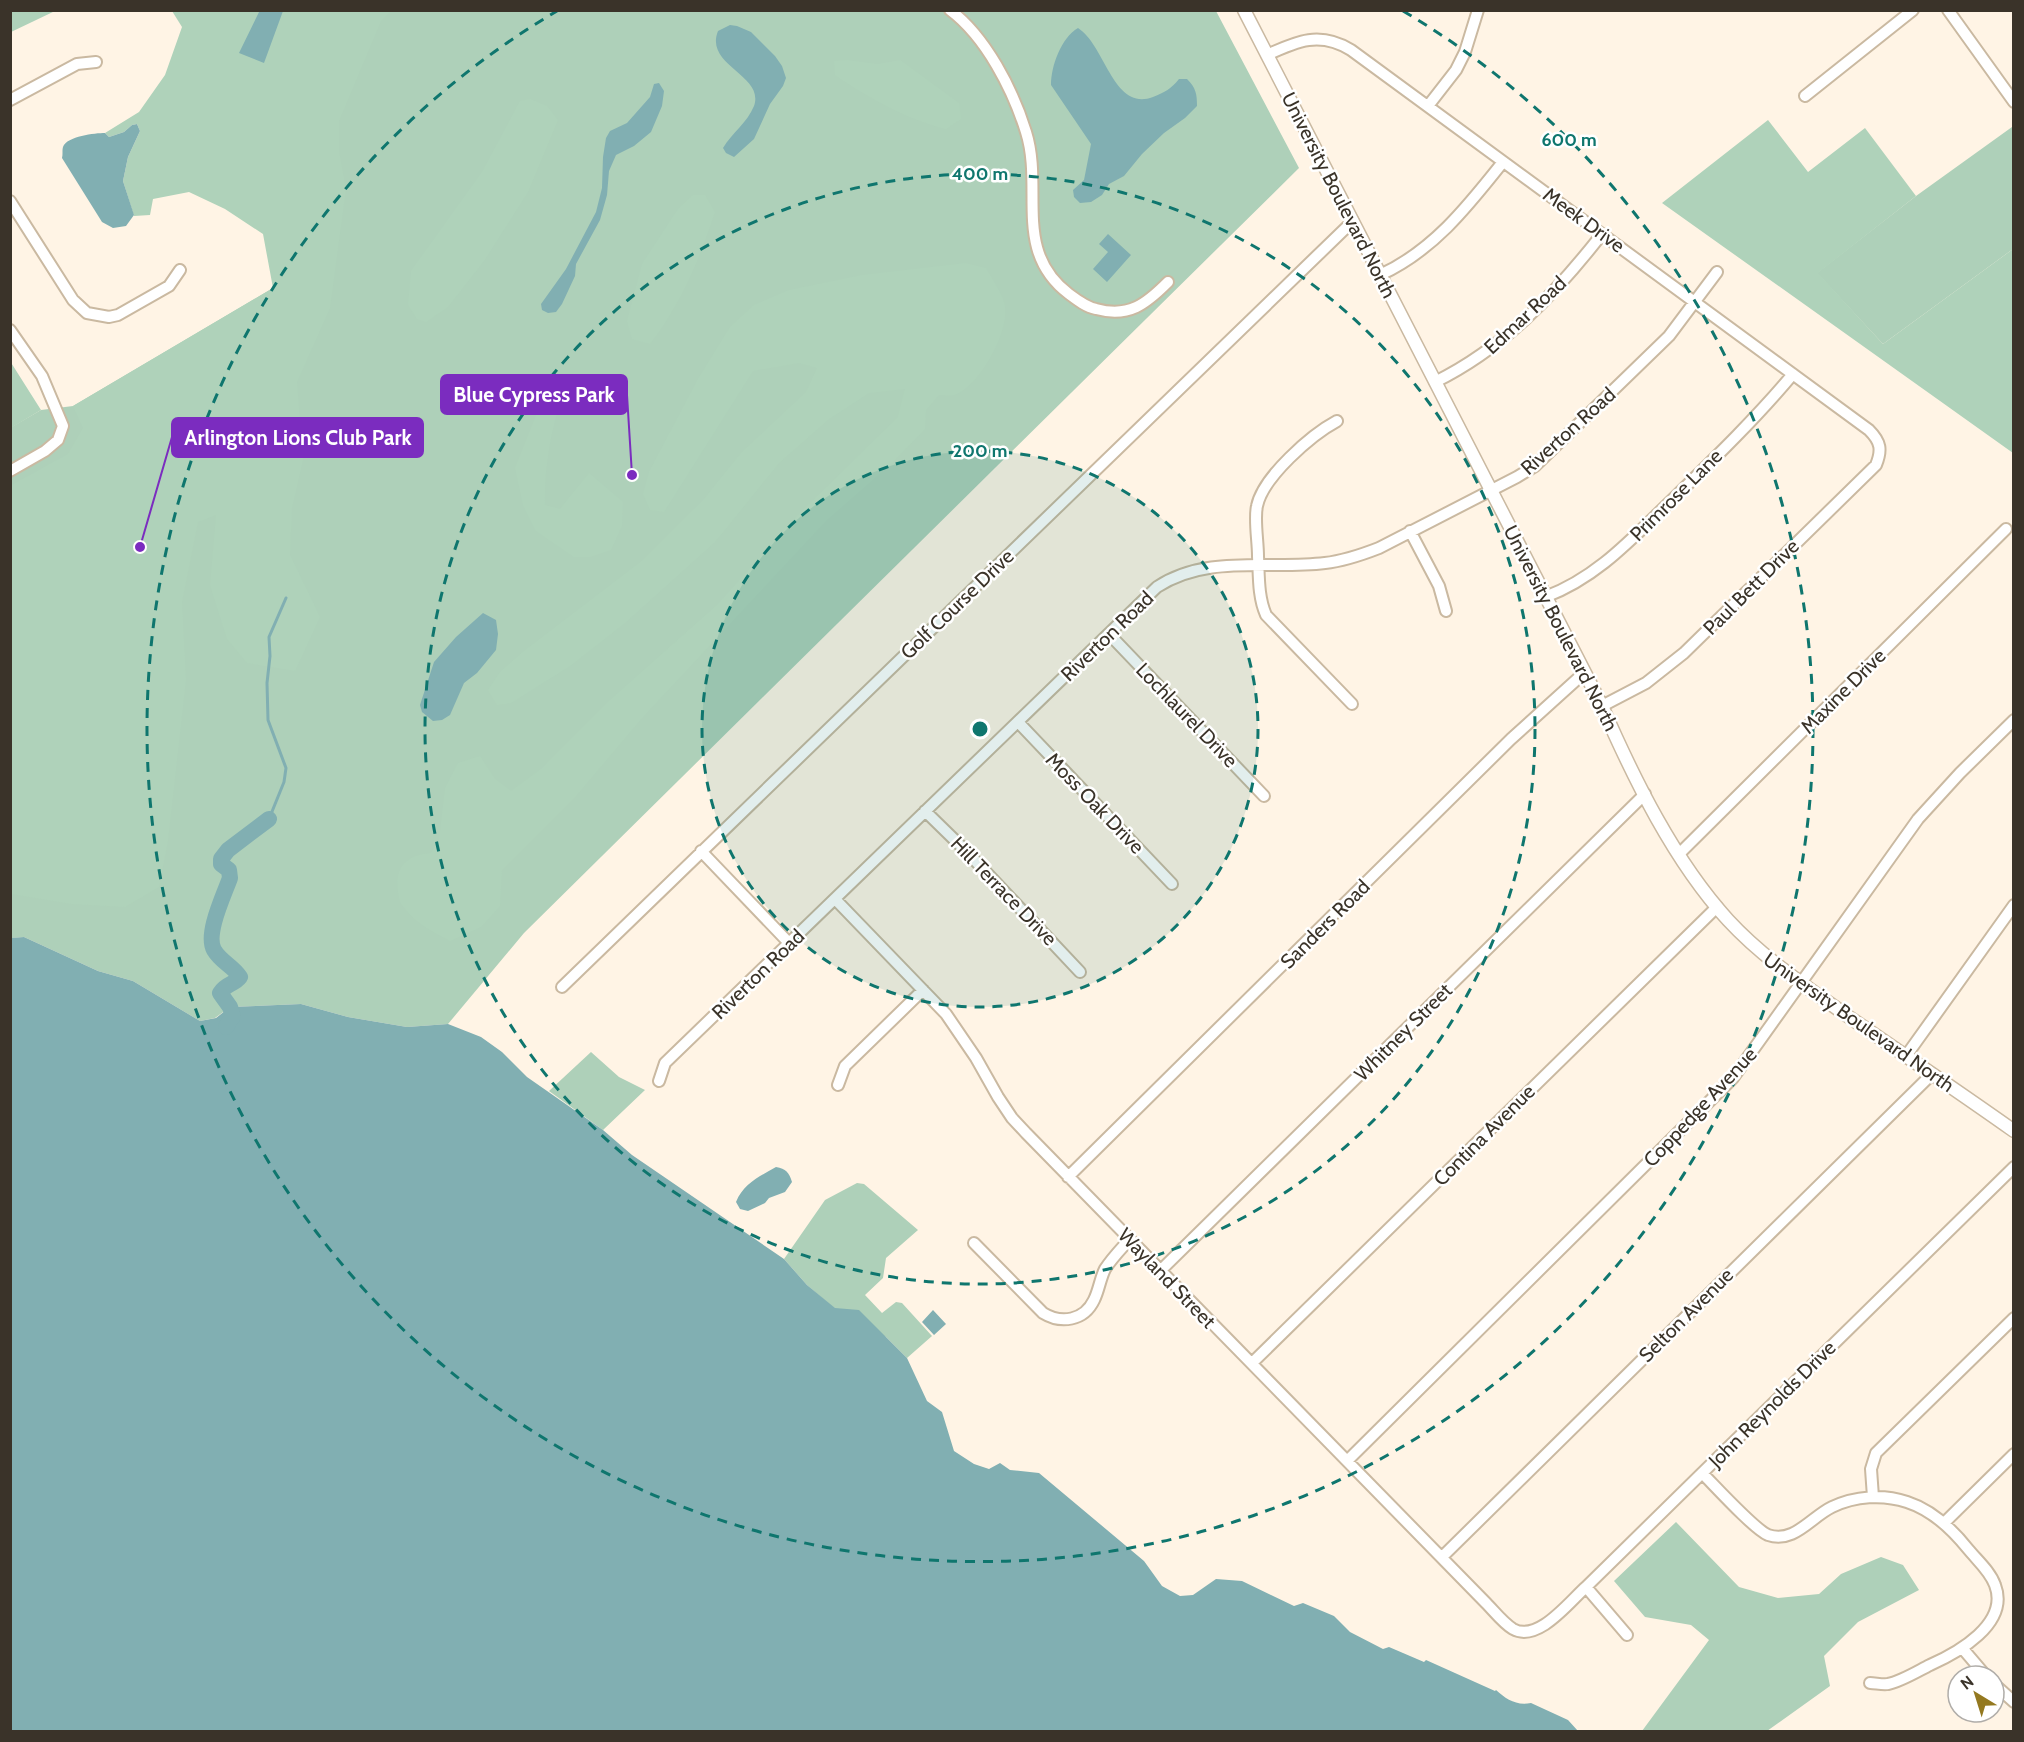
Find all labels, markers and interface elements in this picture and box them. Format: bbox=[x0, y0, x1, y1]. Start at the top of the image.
street label: University Boulevard North bbox=[1277, 88, 1401, 302]
text: 600 m bbox=[1541, 129, 1597, 151]
text: 400 m bbox=[952, 163, 1008, 185]
street label: Meek Drive bbox=[1539, 182, 1629, 258]
street label: Edmar Road bbox=[1479, 271, 1571, 359]
callout: Blue Cypress Park bbox=[441, 375, 627, 414]
text: Blue Cypress Park bbox=[453, 382, 616, 407]
street label: Riverton Road bbox=[1516, 382, 1620, 480]
callout: Arlington Lions Club Park bbox=[172, 418, 423, 457]
text: Arlington Lions Club Park bbox=[184, 425, 412, 450]
text: 200 m bbox=[953, 440, 1007, 462]
street label: Primrose Lane bbox=[1625, 444, 1727, 546]
street label: University Boulevard North bbox=[1499, 521, 1623, 735]
street label: Paul Bett Drive bbox=[1698, 534, 1804, 640]
street label: Golf Course Drive bbox=[895, 544, 1019, 664]
street label: Riverton Road bbox=[1056, 586, 1158, 686]
street label: Maxine Drive bbox=[1796, 644, 1890, 738]
street label: Lochlaurel Drive bbox=[1131, 658, 1243, 772]
centre of rings bbox=[970, 719, 990, 739]
street label: Moss Oak Drive bbox=[1041, 747, 1149, 859]
street label: Hill Terrace Drive bbox=[946, 832, 1062, 950]
street label: Sanders Road bbox=[1275, 874, 1375, 974]
street label: Riverton Road bbox=[707, 924, 809, 1024]
street label: University Boulevard North bbox=[1759, 947, 1959, 1097]
street label: Whitney Street bbox=[1349, 978, 1457, 1086]
street label: Coppedge Avenue bbox=[1638, 1042, 1762, 1172]
street label: Contina Avenue bbox=[1428, 1079, 1540, 1191]
street label: Wayland Street bbox=[1113, 1223, 1221, 1333]
street label: Selton Avenue bbox=[1634, 1263, 1738, 1367]
street label: John Reynolds Drive bbox=[1703, 1335, 1841, 1473]
north arrow bbox=[1946, 1664, 2006, 1724]
text: N bbox=[1957, 1672, 1977, 1694]

